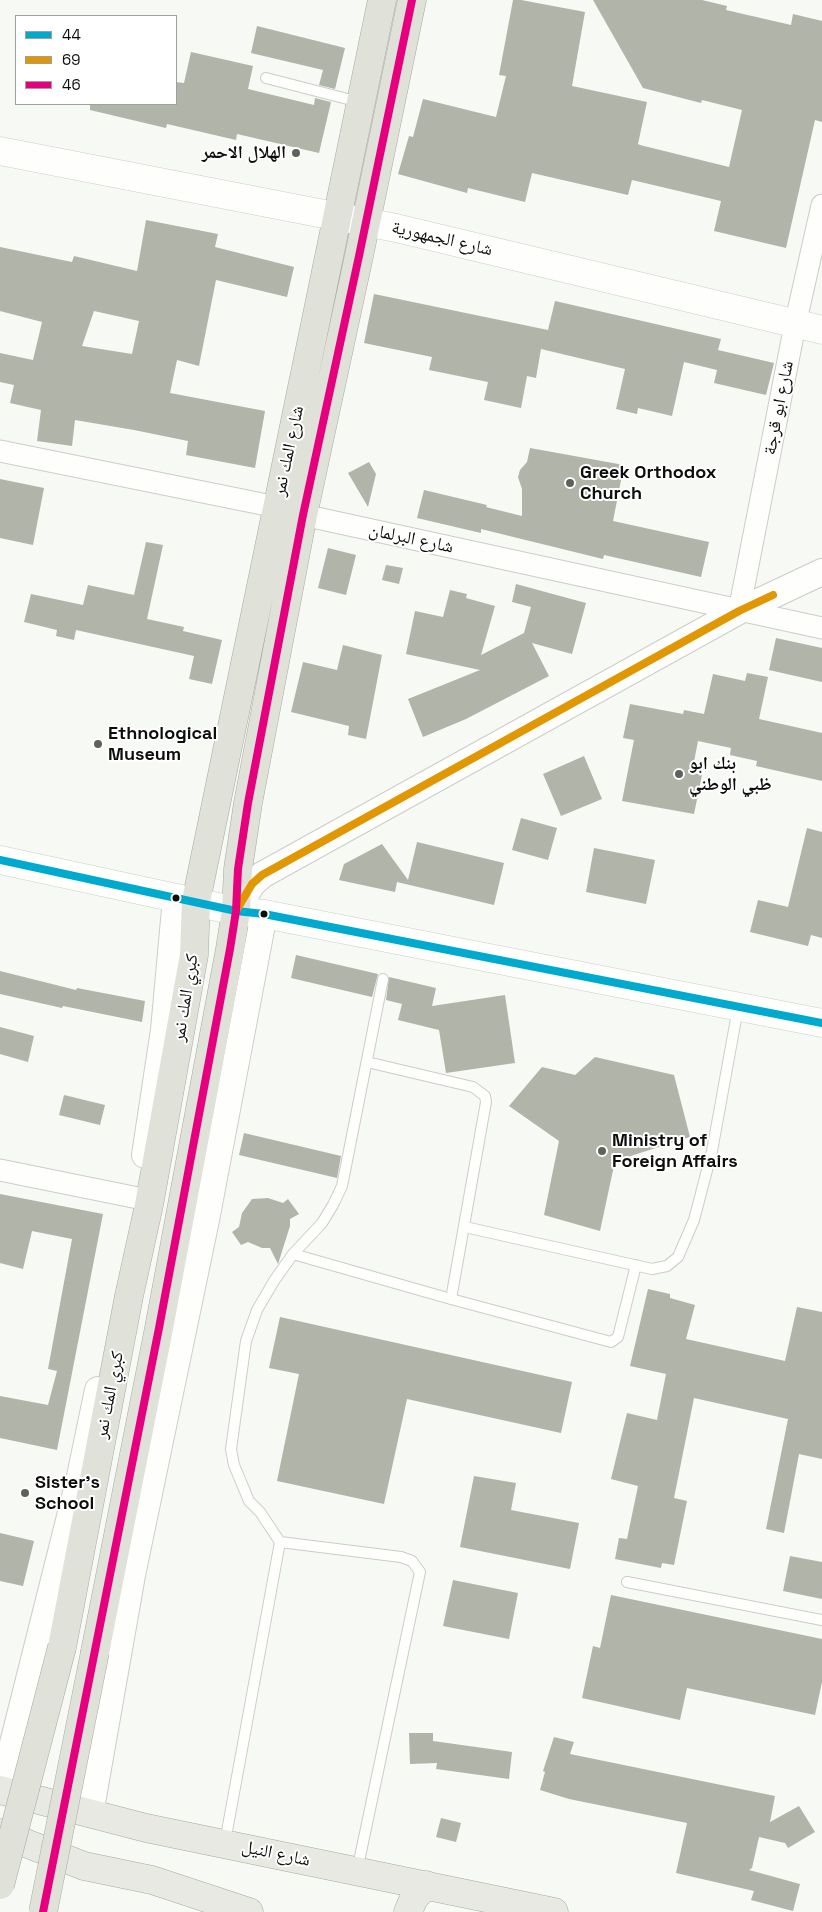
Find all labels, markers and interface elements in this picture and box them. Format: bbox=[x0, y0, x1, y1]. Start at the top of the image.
legend bbox=[15, 15, 178, 105]
text: 44 bbox=[62, 25, 81, 44]
text: 69 bbox=[62, 50, 80, 69]
text: 46 bbox=[62, 75, 81, 94]
place label: الهلال الاحمر bbox=[202, 142, 286, 164]
marker: الهلال الاحمر bbox=[290, 147, 302, 159]
street label: شارع الجمهورية bbox=[389, 217, 495, 261]
street label: شارع ابو قرجة bbox=[759, 359, 799, 457]
street label: شارع المك نمر bbox=[269, 404, 309, 498]
place label: Greek Orthodox Church bbox=[580, 462, 716, 504]
marker: Greek Orthodox Church bbox=[564, 477, 576, 489]
street label: شارع البرلمان bbox=[367, 520, 455, 558]
place label: Ethnological Museum bbox=[108, 723, 217, 766]
marker: Ethnological Museum bbox=[92, 738, 104, 750]
place label: بنك ابو ظبي الوطني bbox=[689, 753, 772, 796]
marker: بنك ابو ظبي الوطني bbox=[673, 768, 685, 780]
unlabelled marker bbox=[171, 893, 181, 903]
unlabelled marker bbox=[259, 909, 269, 919]
street label: كبري المك نمر bbox=[168, 952, 204, 1044]
place label: Ministry of Foreign Affairs bbox=[612, 1130, 738, 1172]
marker: Ministry of Foreign Affairs bbox=[596, 1145, 608, 1157]
street label: كبري المك نمر bbox=[91, 1349, 129, 1441]
place label: Sister's School bbox=[35, 1472, 100, 1515]
marker: Sister's School bbox=[19, 1487, 31, 1499]
street label: شارع النيل bbox=[240, 1836, 312, 1872]

